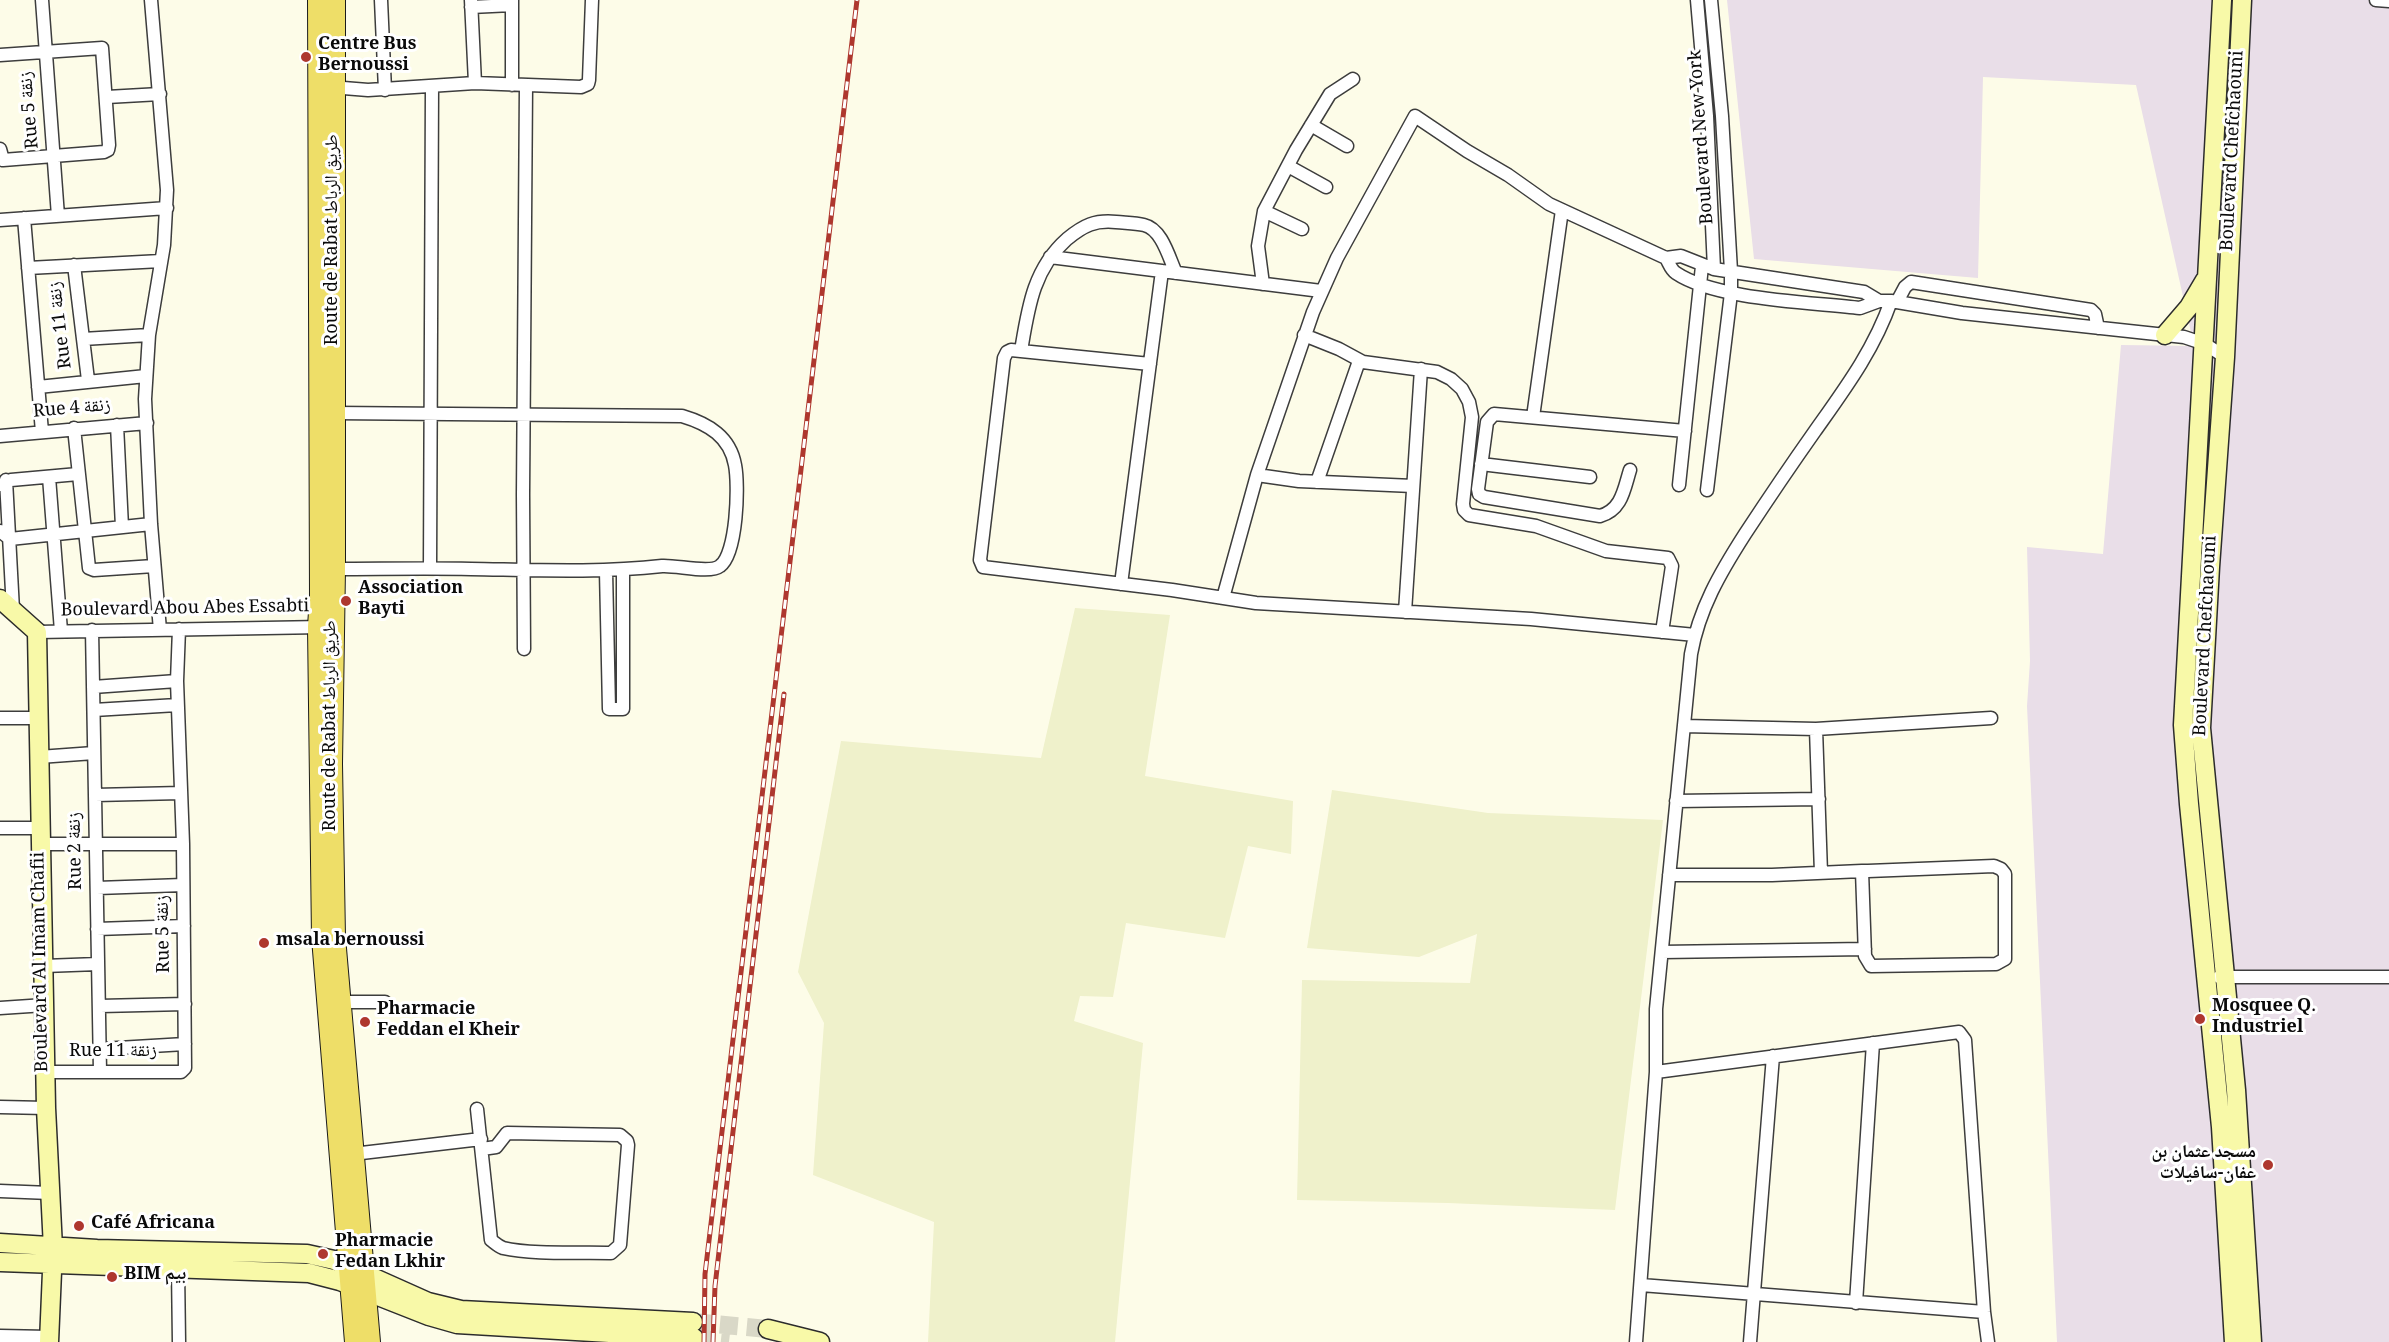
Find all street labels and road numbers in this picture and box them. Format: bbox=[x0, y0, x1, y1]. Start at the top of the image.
street label: Boulevard New York bbox=[1687, 49, 1721, 225]
street label: Boulevard Chefchaouni bbox=[2219, 50, 2251, 252]
street label: Rue 5 زنقة bbox=[18, 70, 46, 150]
street label: Route de Rabat طريق الرباط bbox=[324, 134, 346, 346]
street label: Rue 11 زنقة bbox=[47, 280, 79, 370]
street label: Rue 4 زنقة bbox=[32, 397, 112, 425]
street label: Boulevard Chefchaouni bbox=[2192, 535, 2224, 737]
street label: Boulevard Abou Abes Essabti bbox=[61, 598, 309, 624]
street label: Route de Rabat طريق الرباط bbox=[322, 620, 344, 832]
street label: Rue 2 زنقة bbox=[67, 812, 89, 890]
street label: Boulevard Al Imam Chafii bbox=[30, 852, 56, 1072]
street label: Rue 5 زنقة bbox=[155, 895, 177, 973]
street label: Rue 11 زنقة bbox=[69, 1043, 157, 1065]

